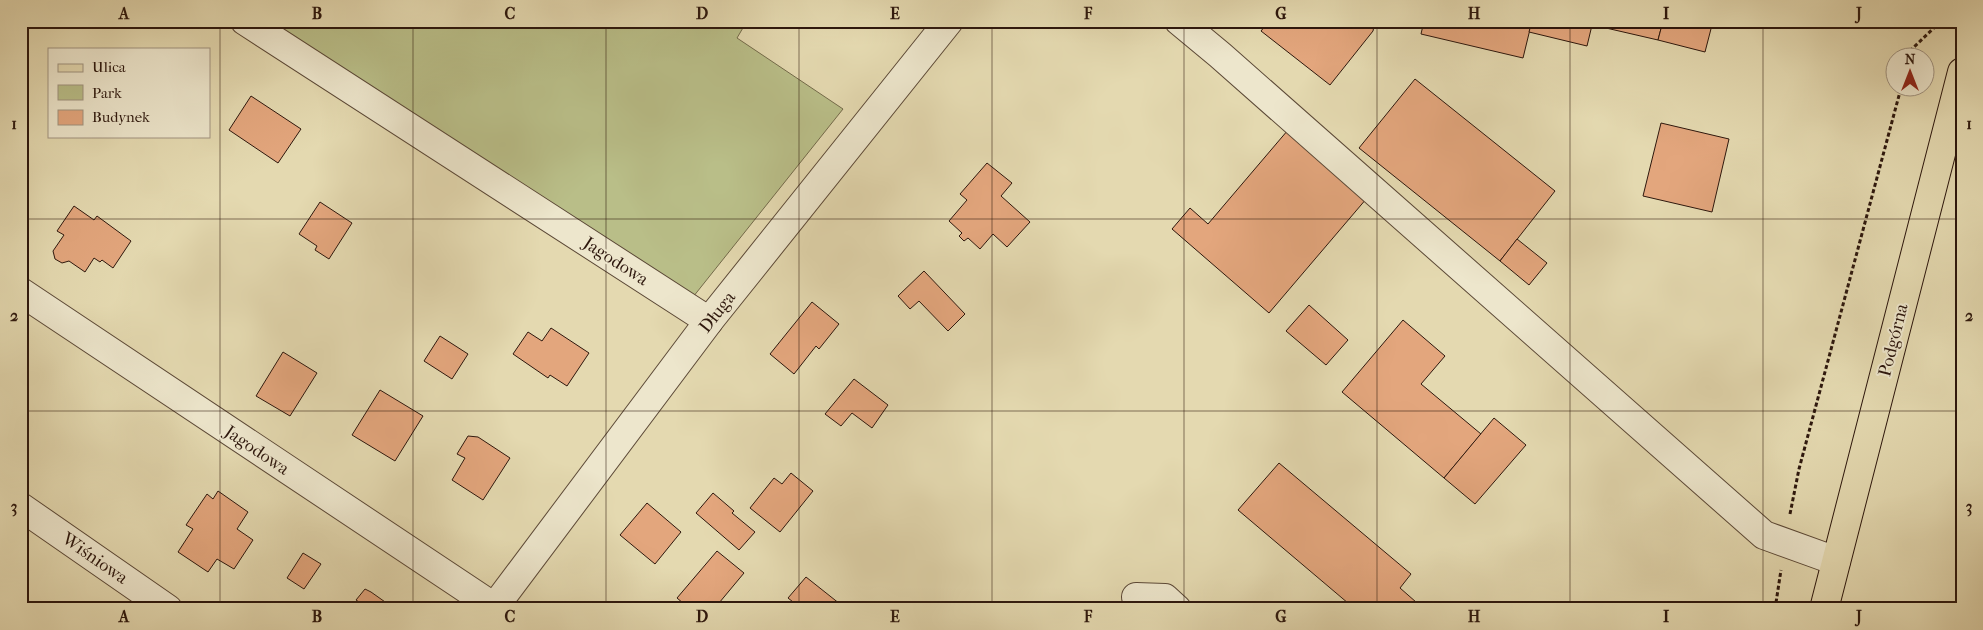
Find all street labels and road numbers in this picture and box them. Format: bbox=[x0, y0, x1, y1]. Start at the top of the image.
street label: Jagodowa bbox=[578, 232, 653, 291]
street label: Długa bbox=[695, 287, 740, 337]
street label: Podgórna bbox=[1874, 301, 1913, 379]
street label: Jagodowa bbox=[219, 420, 294, 480]
street label: Wiśniowa bbox=[57, 528, 132, 589]

